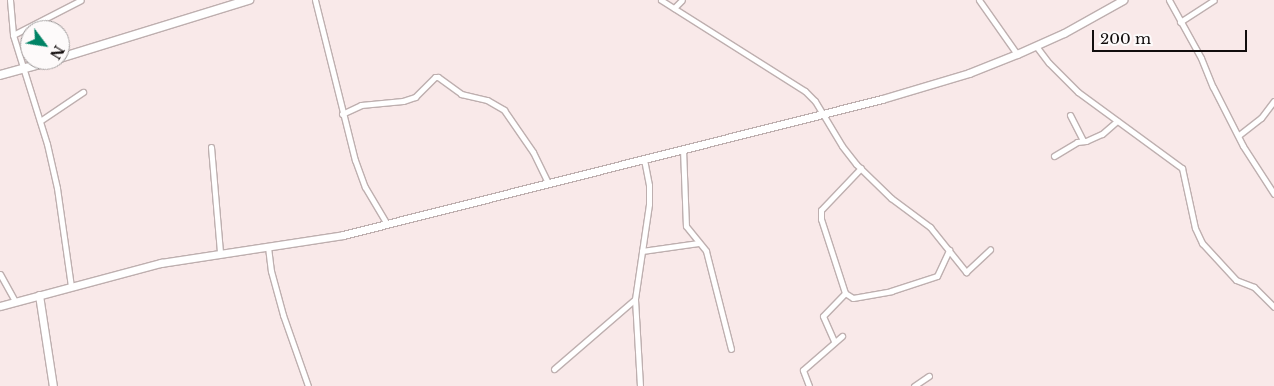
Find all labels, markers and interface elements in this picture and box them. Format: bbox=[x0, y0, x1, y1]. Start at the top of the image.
north arrow bbox=[20, 20, 70, 70]
scale bar bbox=[1094, 20, 1249, 52]
text: 200 m bbox=[1100, 29, 1151, 48]
text: N bbox=[46, 42, 68, 62]

